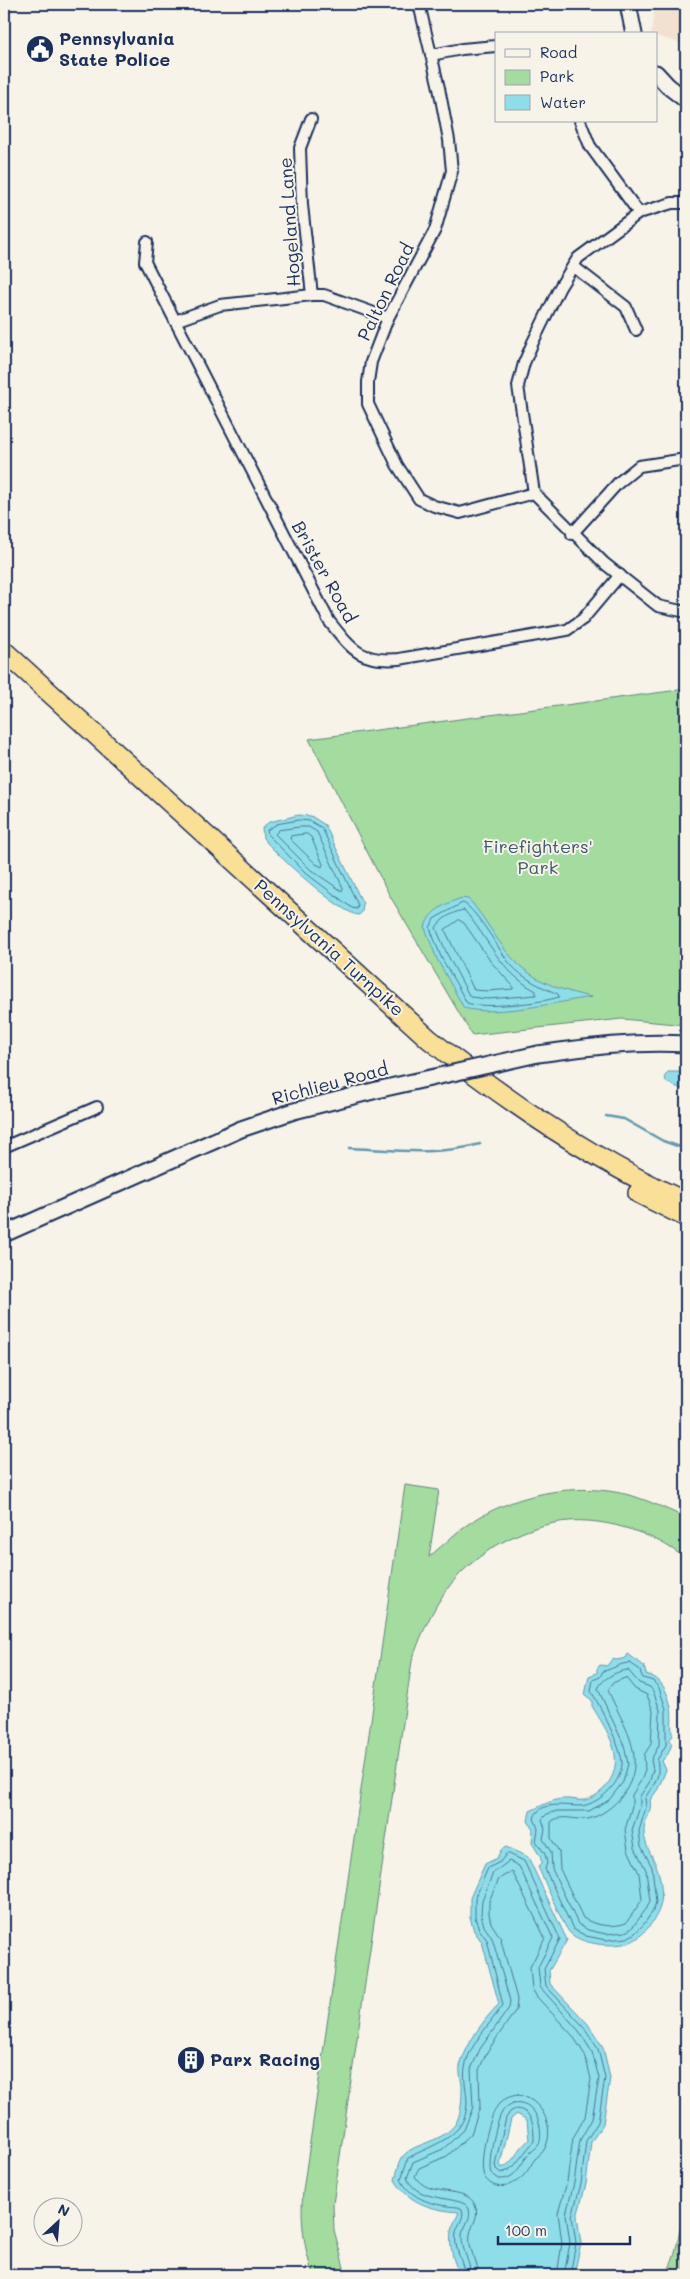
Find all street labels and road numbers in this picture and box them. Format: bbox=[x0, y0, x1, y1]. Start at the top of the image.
street label: Hogeland Lane bbox=[273, 157, 305, 288]
street label: Palton Road bbox=[351, 239, 419, 344]
street label: Brister Road bbox=[287, 516, 363, 627]
street label: Pennsylvania Turnpike bbox=[250, 873, 410, 1021]
street label: Richlieu Road bbox=[269, 1056, 391, 1110]

